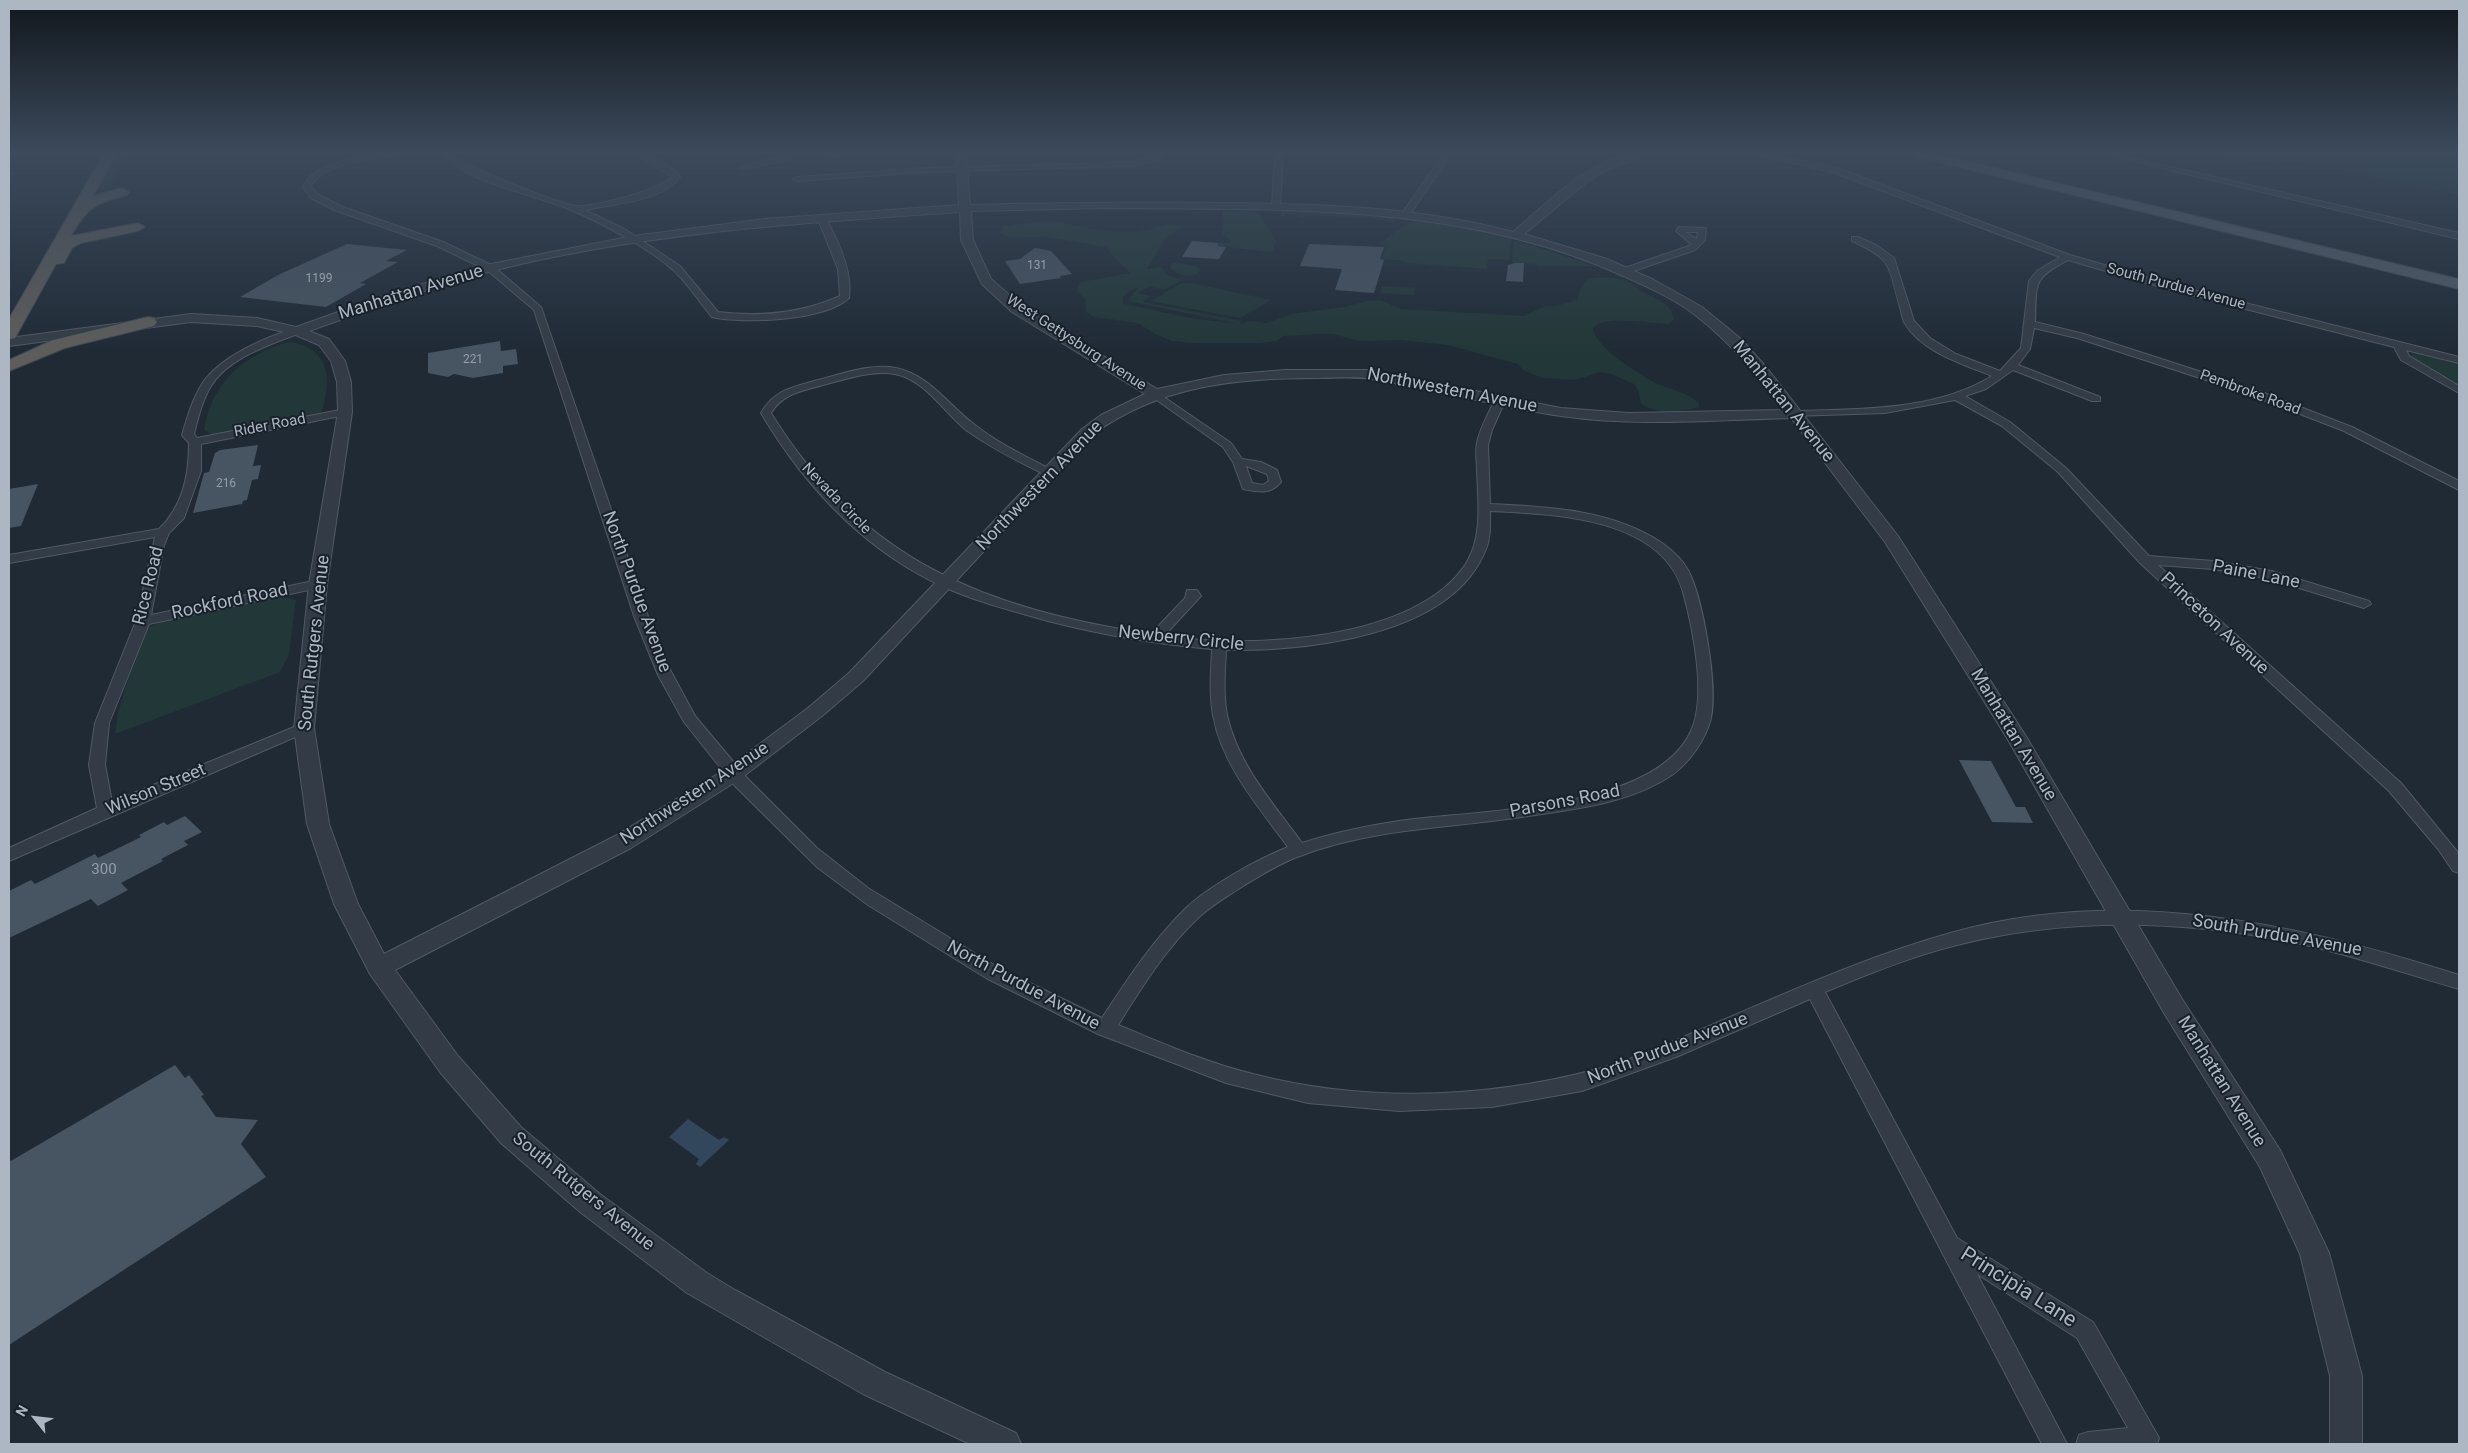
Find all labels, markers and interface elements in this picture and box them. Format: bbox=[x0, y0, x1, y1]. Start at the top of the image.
house number: 131 bbox=[1027, 259, 1047, 273]
street label: South Purdue Avenue bbox=[2105, 260, 2247, 314]
street label: Manhattan Avenue bbox=[336, 261, 486, 325]
house number: 1199 bbox=[306, 272, 332, 286]
street label: West Gettysburg Avenue bbox=[1003, 291, 1149, 395]
street label: Manhattan Avenue bbox=[1727, 337, 1839, 467]
house number: 221 bbox=[463, 353, 483, 367]
street label: Northwestern Avenue bbox=[1365, 364, 1539, 418]
street label: Pembroke Road bbox=[2197, 366, 2303, 420]
street label: Rider Road bbox=[233, 410, 307, 442]
street label: Northwestern Avenue bbox=[972, 416, 1108, 556]
street label: Nevada Circle bbox=[798, 460, 874, 538]
house number: 216 bbox=[216, 477, 236, 491]
street label: North Purdue Avenue bbox=[597, 508, 675, 676]
street label: Rice Road bbox=[129, 544, 169, 628]
street label: South Rutgers Avenue bbox=[295, 554, 335, 732]
street label: Paine Lane bbox=[2211, 556, 2301, 594]
street label: Princeton Avenue bbox=[2155, 568, 2273, 680]
street label: Rockford Road bbox=[170, 579, 290, 625]
street label: Newberry Circle bbox=[1117, 622, 1245, 656]
street label: Manhattan Avenue bbox=[1965, 665, 2061, 805]
street label: Northwestern Avenue bbox=[617, 738, 773, 850]
street label: Wilson Street bbox=[103, 759, 209, 821]
street label: Parsons Road bbox=[1508, 781, 1622, 823]
house number: 300 bbox=[91, 861, 117, 879]
street label: South Purdue Avenue bbox=[2191, 910, 2363, 962]
street label: North Purdue Avenue bbox=[943, 937, 1103, 1035]
street label: North Purdue Avenue bbox=[1585, 1008, 1751, 1090]
street label: Manhattan Avenue bbox=[2172, 1013, 2270, 1151]
street label: South Rutgers Avenue bbox=[508, 1128, 658, 1256]
street label: Principia Lane bbox=[1955, 1242, 2081, 1334]
north arrow bbox=[10, 1393, 60, 1443]
text: N bbox=[12, 1403, 31, 1419]

